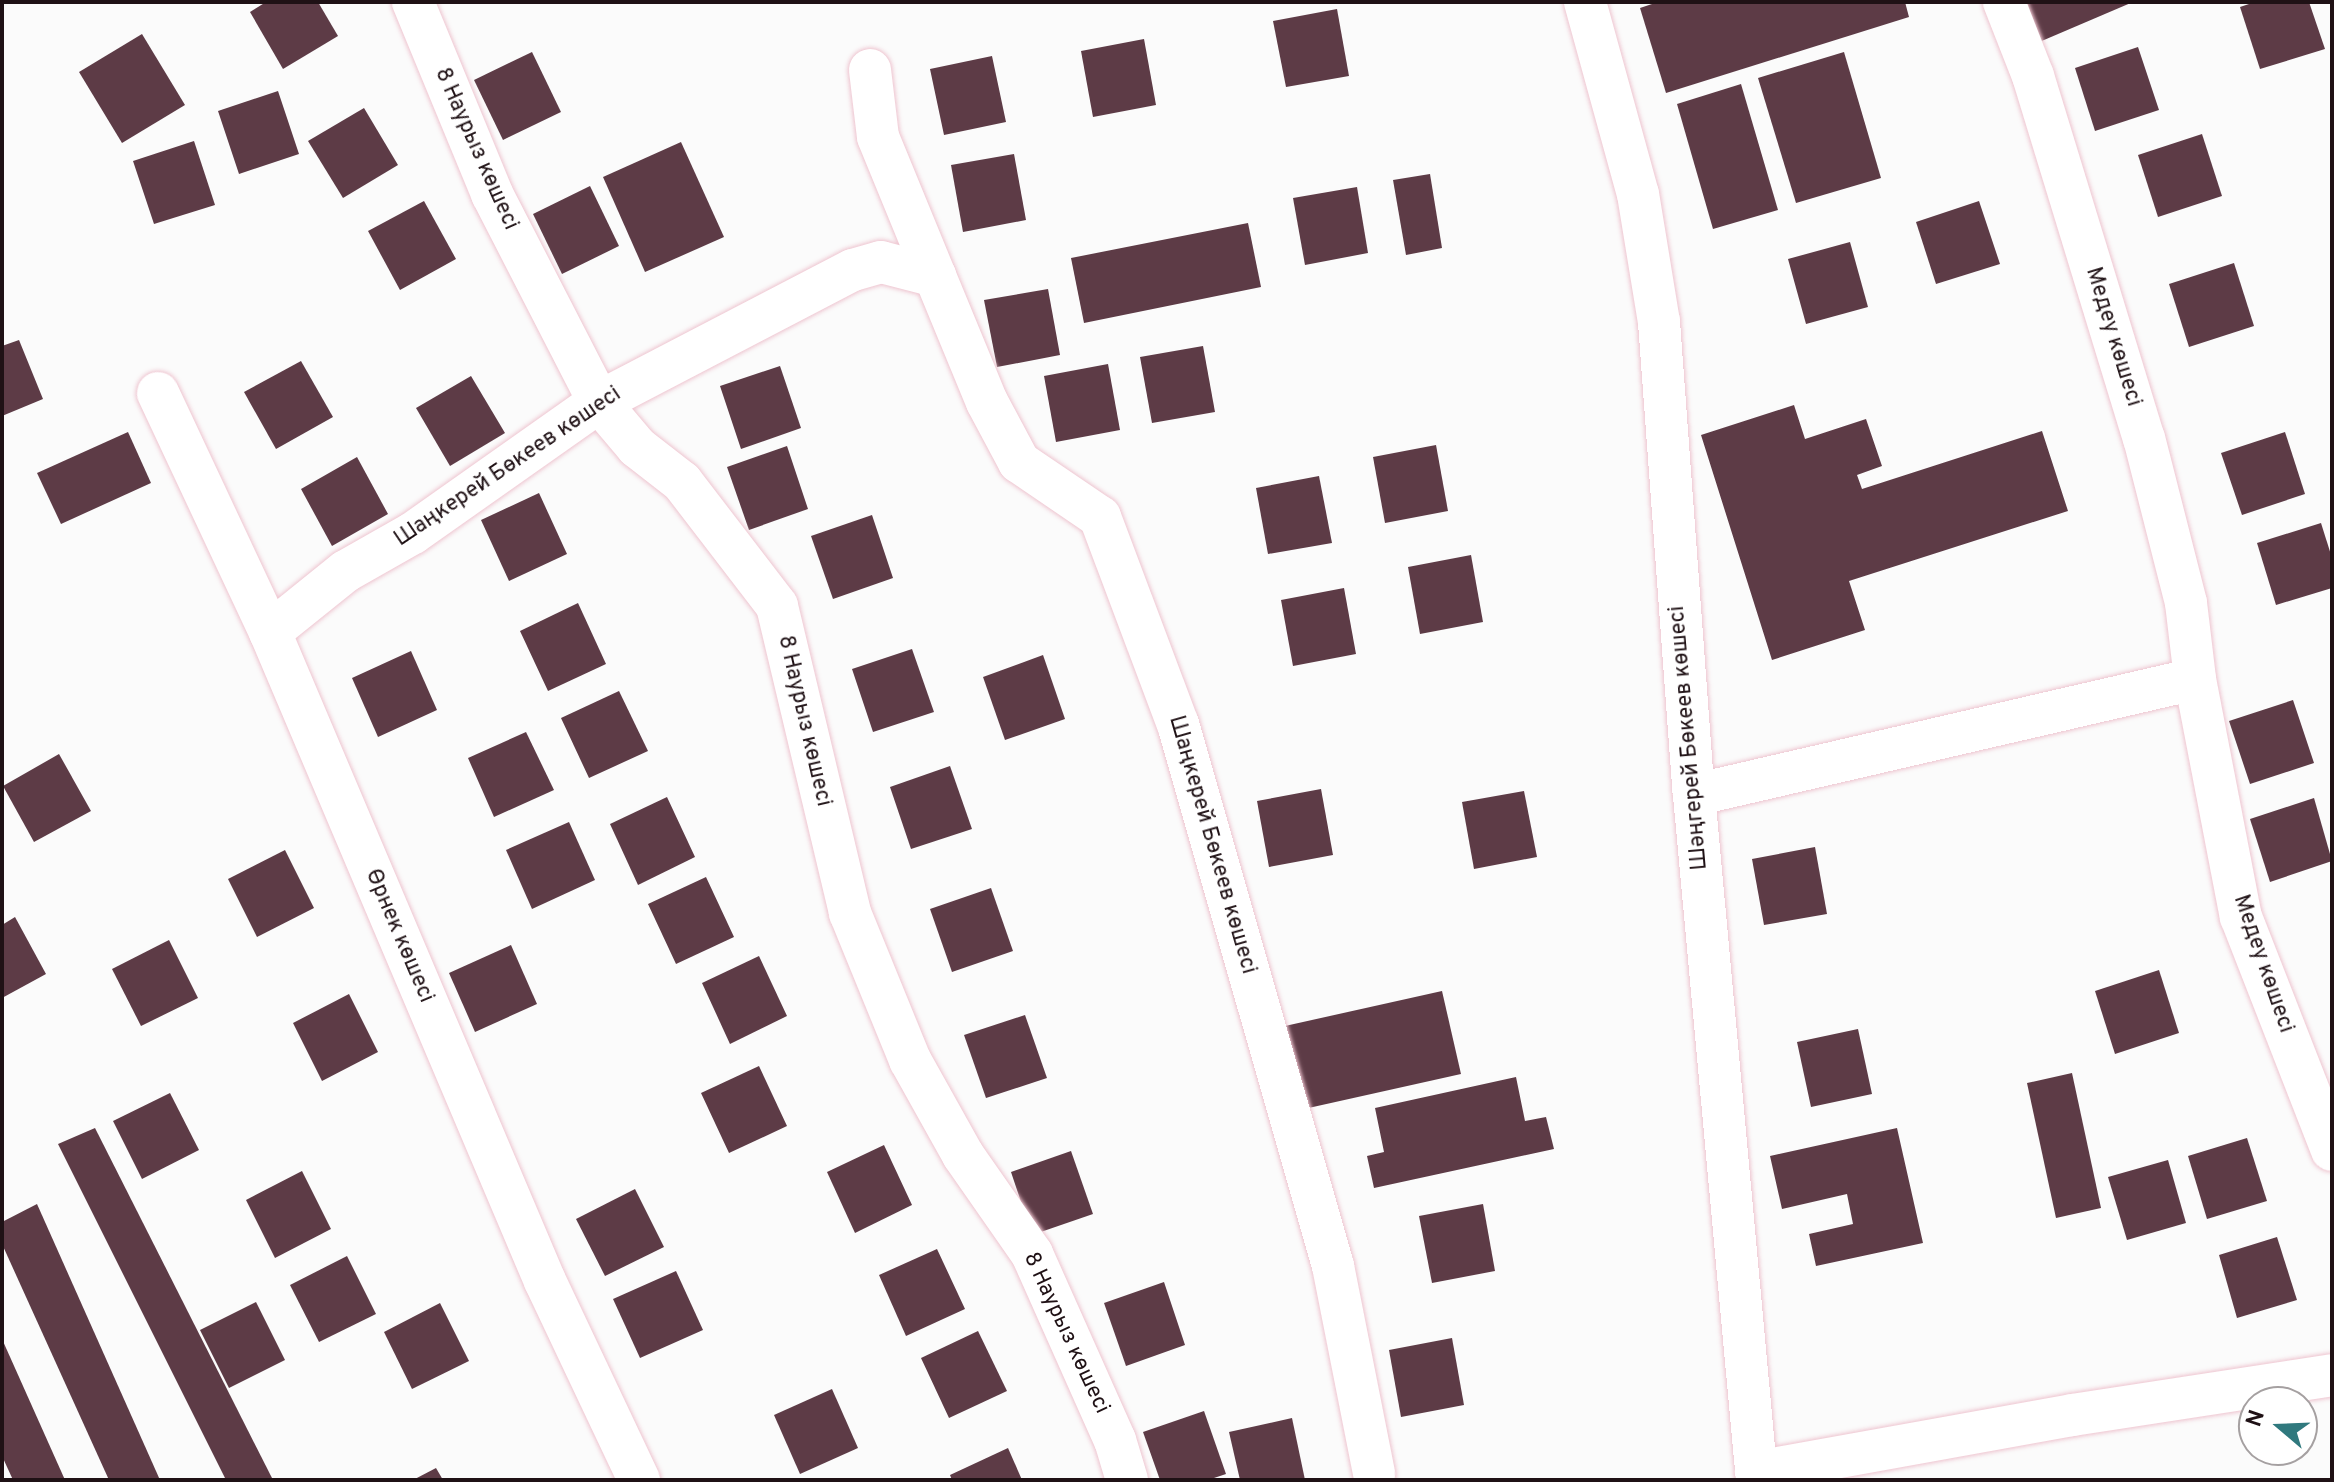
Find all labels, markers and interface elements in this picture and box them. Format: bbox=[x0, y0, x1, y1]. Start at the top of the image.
street label: 8 Наурыз көшесі bbox=[428, 64, 524, 234]
street label: Медеу көшесі bbox=[2079, 264, 2147, 410]
street label: Шаңкерей Бөкеев көшесі bbox=[390, 381, 626, 553]
street label: Шәңгерей Бөкеев көшесі bbox=[1664, 605, 1714, 871]
street label: 8 Наурыз көшесі bbox=[771, 633, 837, 809]
street label: Шаңкерей Бөкеев көшесі bbox=[1162, 713, 1262, 977]
street label: Өрнек көшесі bbox=[359, 865, 439, 1007]
street label: Медеу көшесі bbox=[2227, 891, 2299, 1037]
street label: 8 Наурыз көшесі bbox=[1017, 1248, 1115, 1418]
north arrow bbox=[2238, 1386, 2318, 1466]
text: N bbox=[2241, 1407, 2272, 1431]

